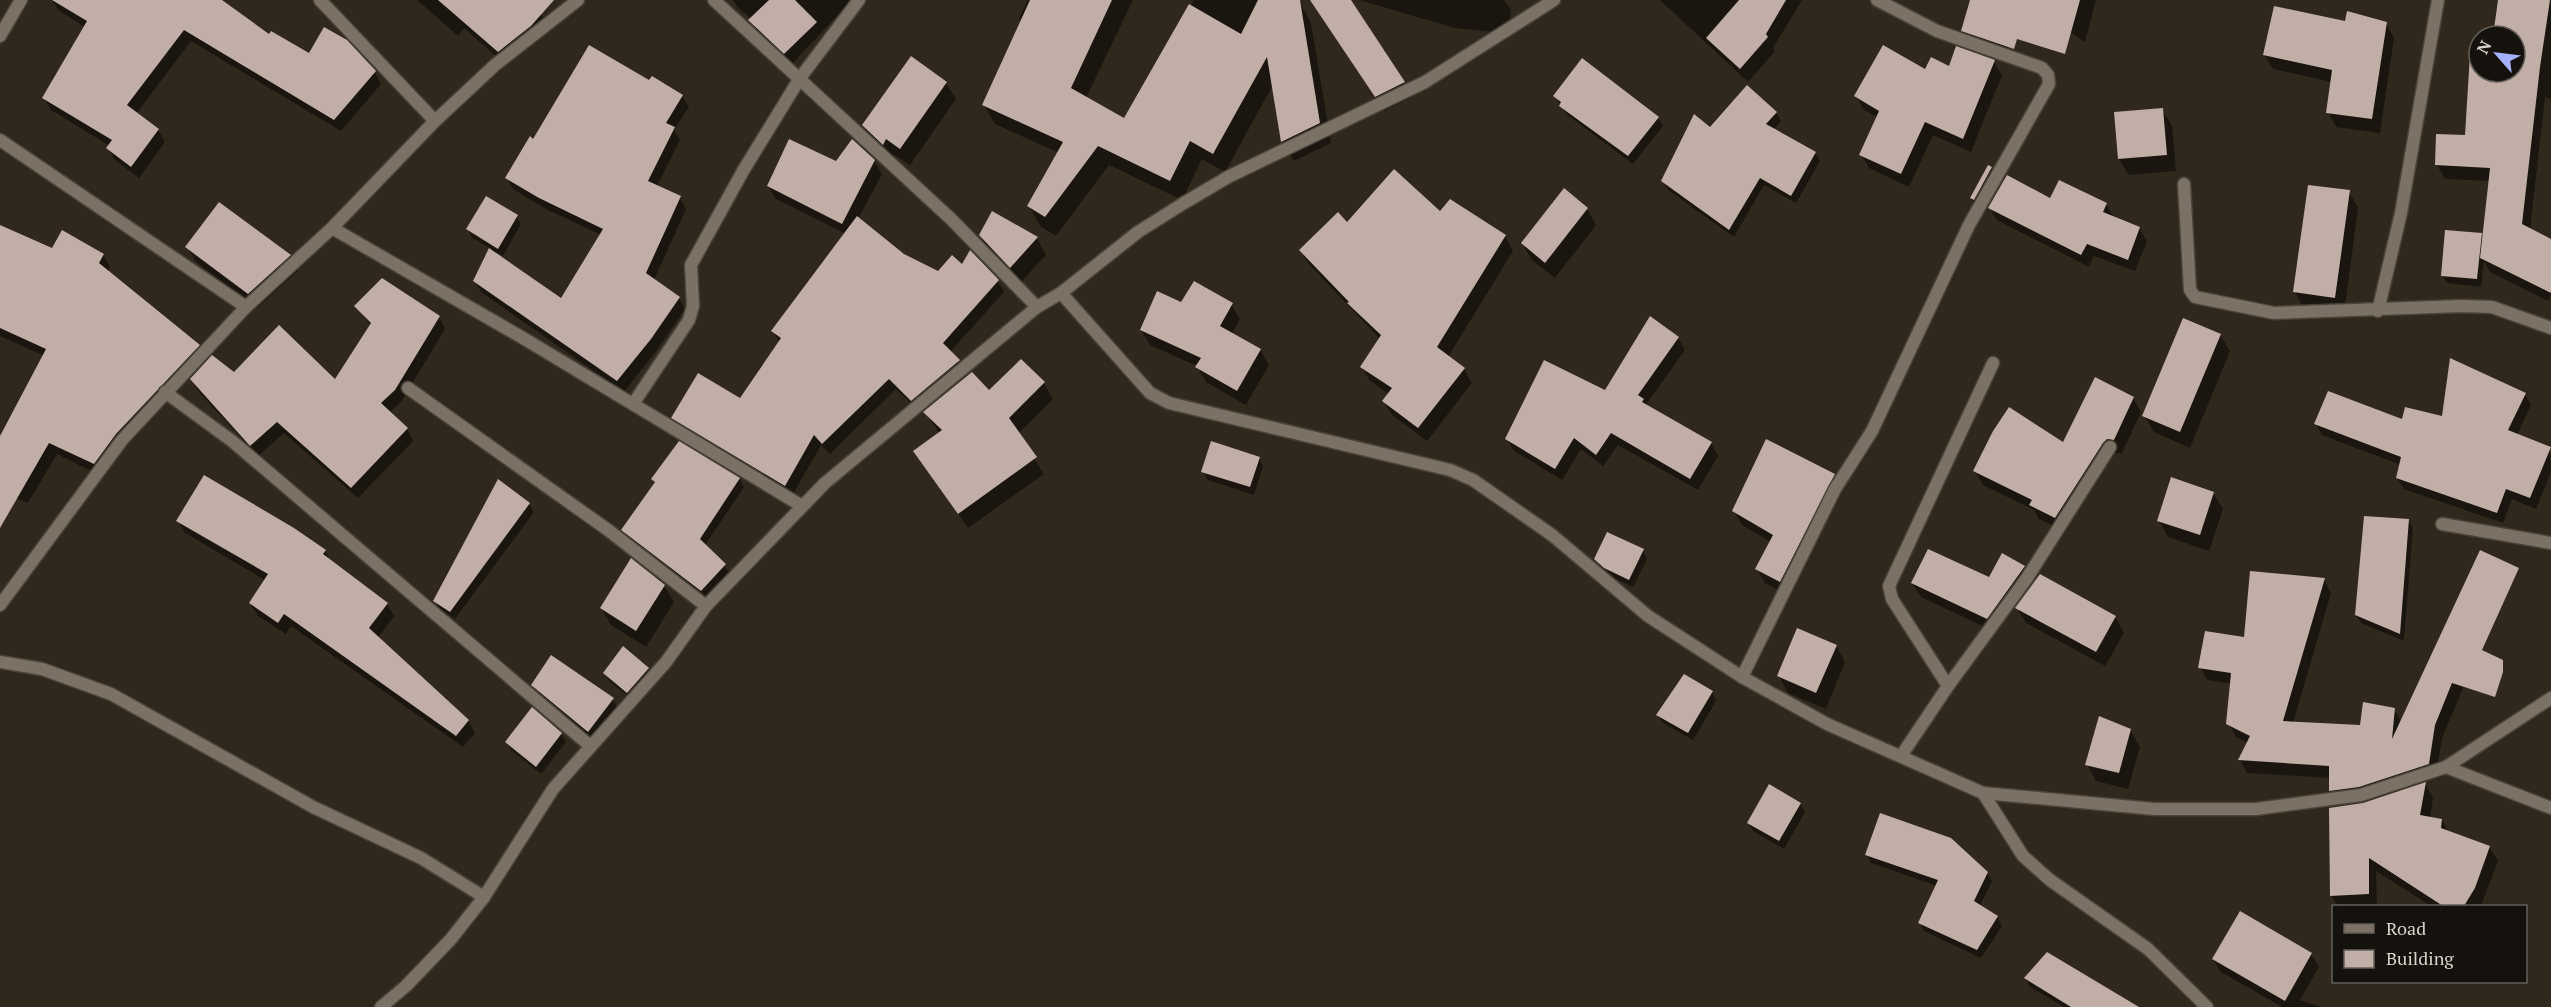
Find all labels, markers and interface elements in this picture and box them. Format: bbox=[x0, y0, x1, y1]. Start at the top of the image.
north arrow bbox=[2467, 24, 2527, 84]
text: N bbox=[2471, 36, 2496, 57]
legend bbox=[2332, 905, 2527, 983]
text: Road bbox=[2386, 916, 2426, 940]
text: Building bbox=[2386, 946, 2454, 970]

